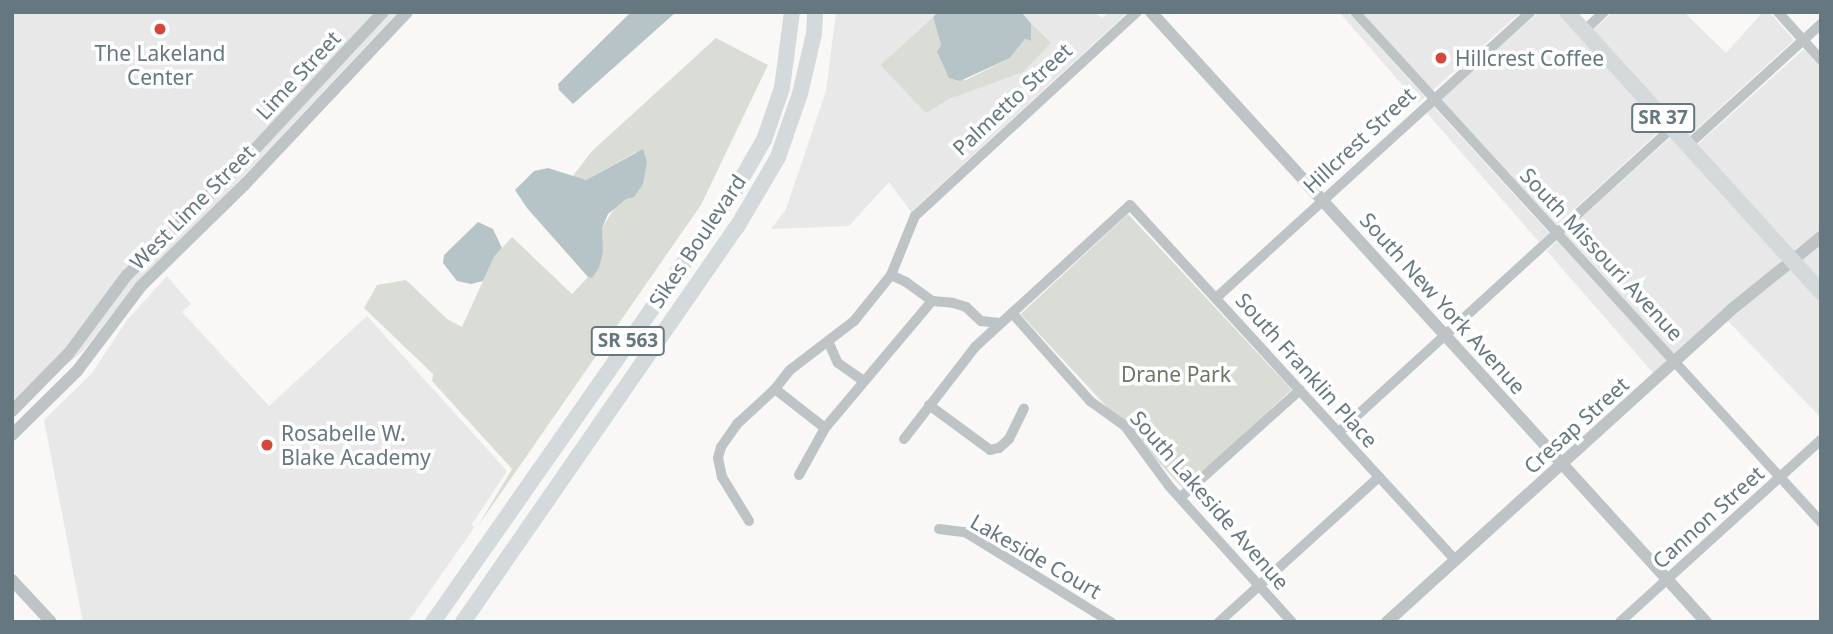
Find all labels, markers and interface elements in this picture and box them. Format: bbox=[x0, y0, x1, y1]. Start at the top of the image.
marker: The Lakeland Center bbox=[152, 21, 168, 37]
street label: Lime Street bbox=[251, 25, 345, 125]
street label: Palmetto Street bbox=[947, 37, 1077, 161]
place label: The Lakeland Center bbox=[95, 40, 225, 90]
place label: Hillcrest Coffee bbox=[1455, 45, 1604, 71]
marker: Hillcrest Coffee bbox=[1433, 50, 1449, 66]
street label: Hillcrest Street bbox=[1298, 82, 1420, 198]
road number: SR 37 bbox=[1630, 102, 1696, 134]
street label: West Lime Street bbox=[124, 139, 260, 275]
street label: South Missouri Avenue bbox=[1515, 162, 1689, 346]
street label: Sikes Boulevard bbox=[643, 170, 751, 312]
street label: South New York Avenue bbox=[1355, 207, 1531, 399]
street label: South Franklin Place bbox=[1231, 287, 1383, 453]
road number: SR 563 bbox=[590, 326, 666, 356]
park label: Drane Park bbox=[1121, 361, 1231, 387]
street label: Cresap Street bbox=[1518, 371, 1634, 479]
street label: South Lakeside Avenue bbox=[1126, 406, 1294, 594]
place label: Rosabelle W. Blake Academy bbox=[281, 420, 431, 470]
marker: Rosabelle W. Blake Academy bbox=[259, 437, 275, 453]
street label: Cannon Street bbox=[1647, 461, 1769, 573]
street label: Lakeside Court bbox=[966, 508, 1106, 604]

